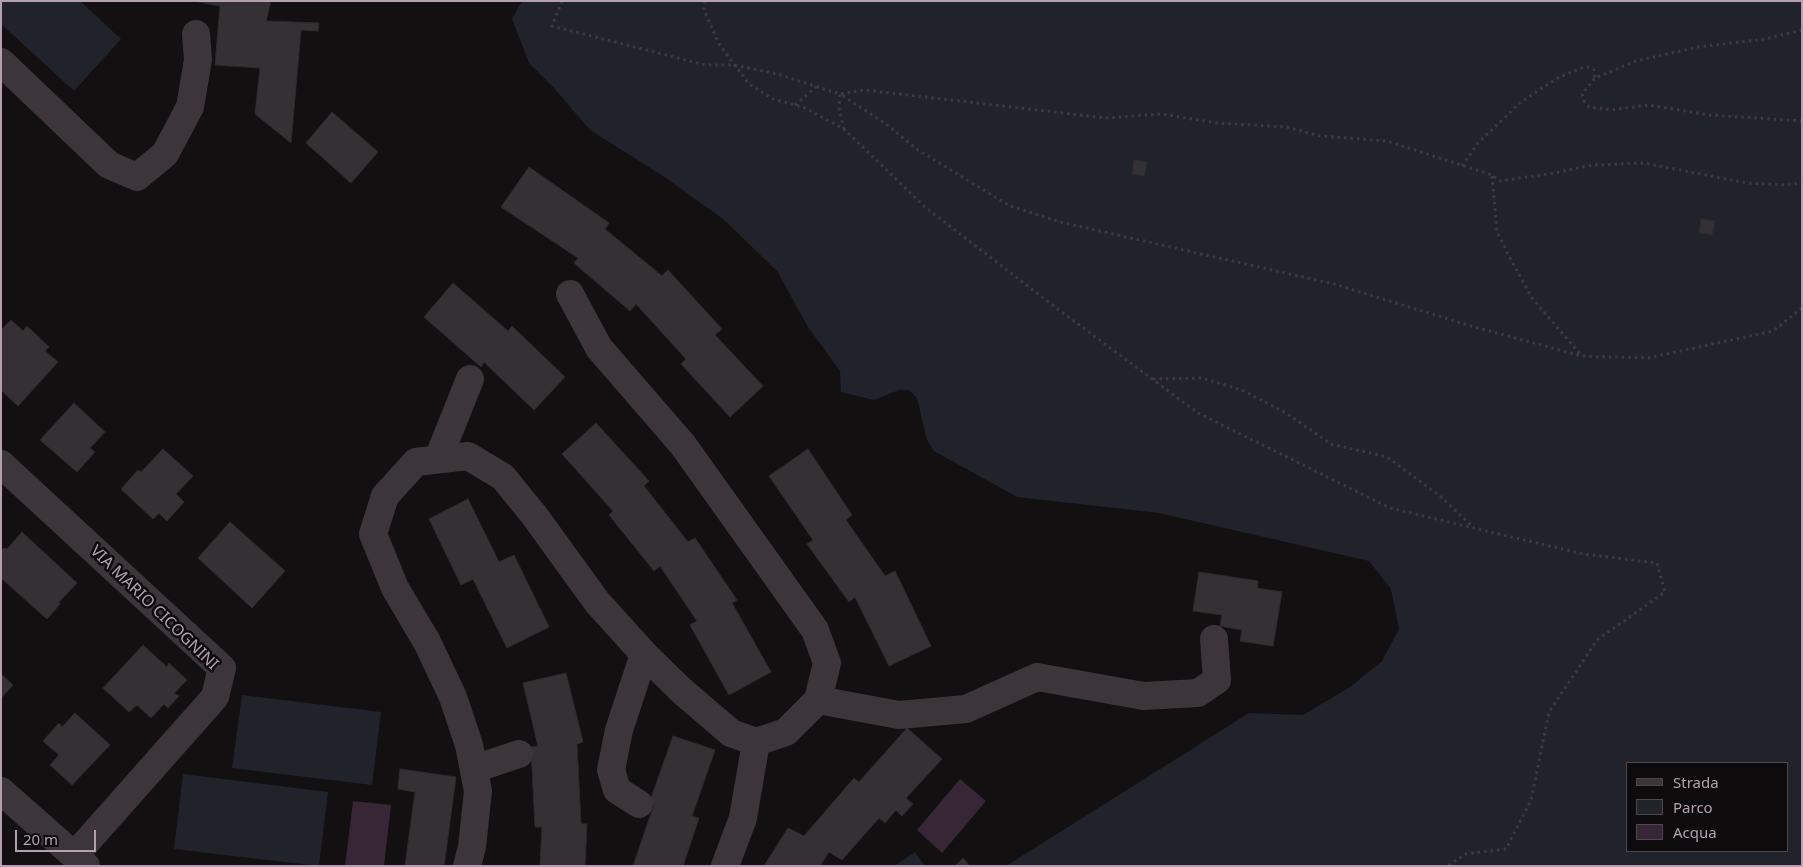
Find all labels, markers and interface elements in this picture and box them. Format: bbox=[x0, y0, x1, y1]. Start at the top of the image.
street label: VIA MARIO CICOGNINI bbox=[86, 542, 222, 674]
legend bbox=[1626, 762, 1788, 852]
text: Strada bbox=[1673, 772, 1719, 792]
text: Parco bbox=[1673, 797, 1713, 817]
scale bar bbox=[18, 820, 99, 852]
text: Acqua bbox=[1673, 822, 1717, 842]
text: 20 m bbox=[23, 829, 58, 849]

